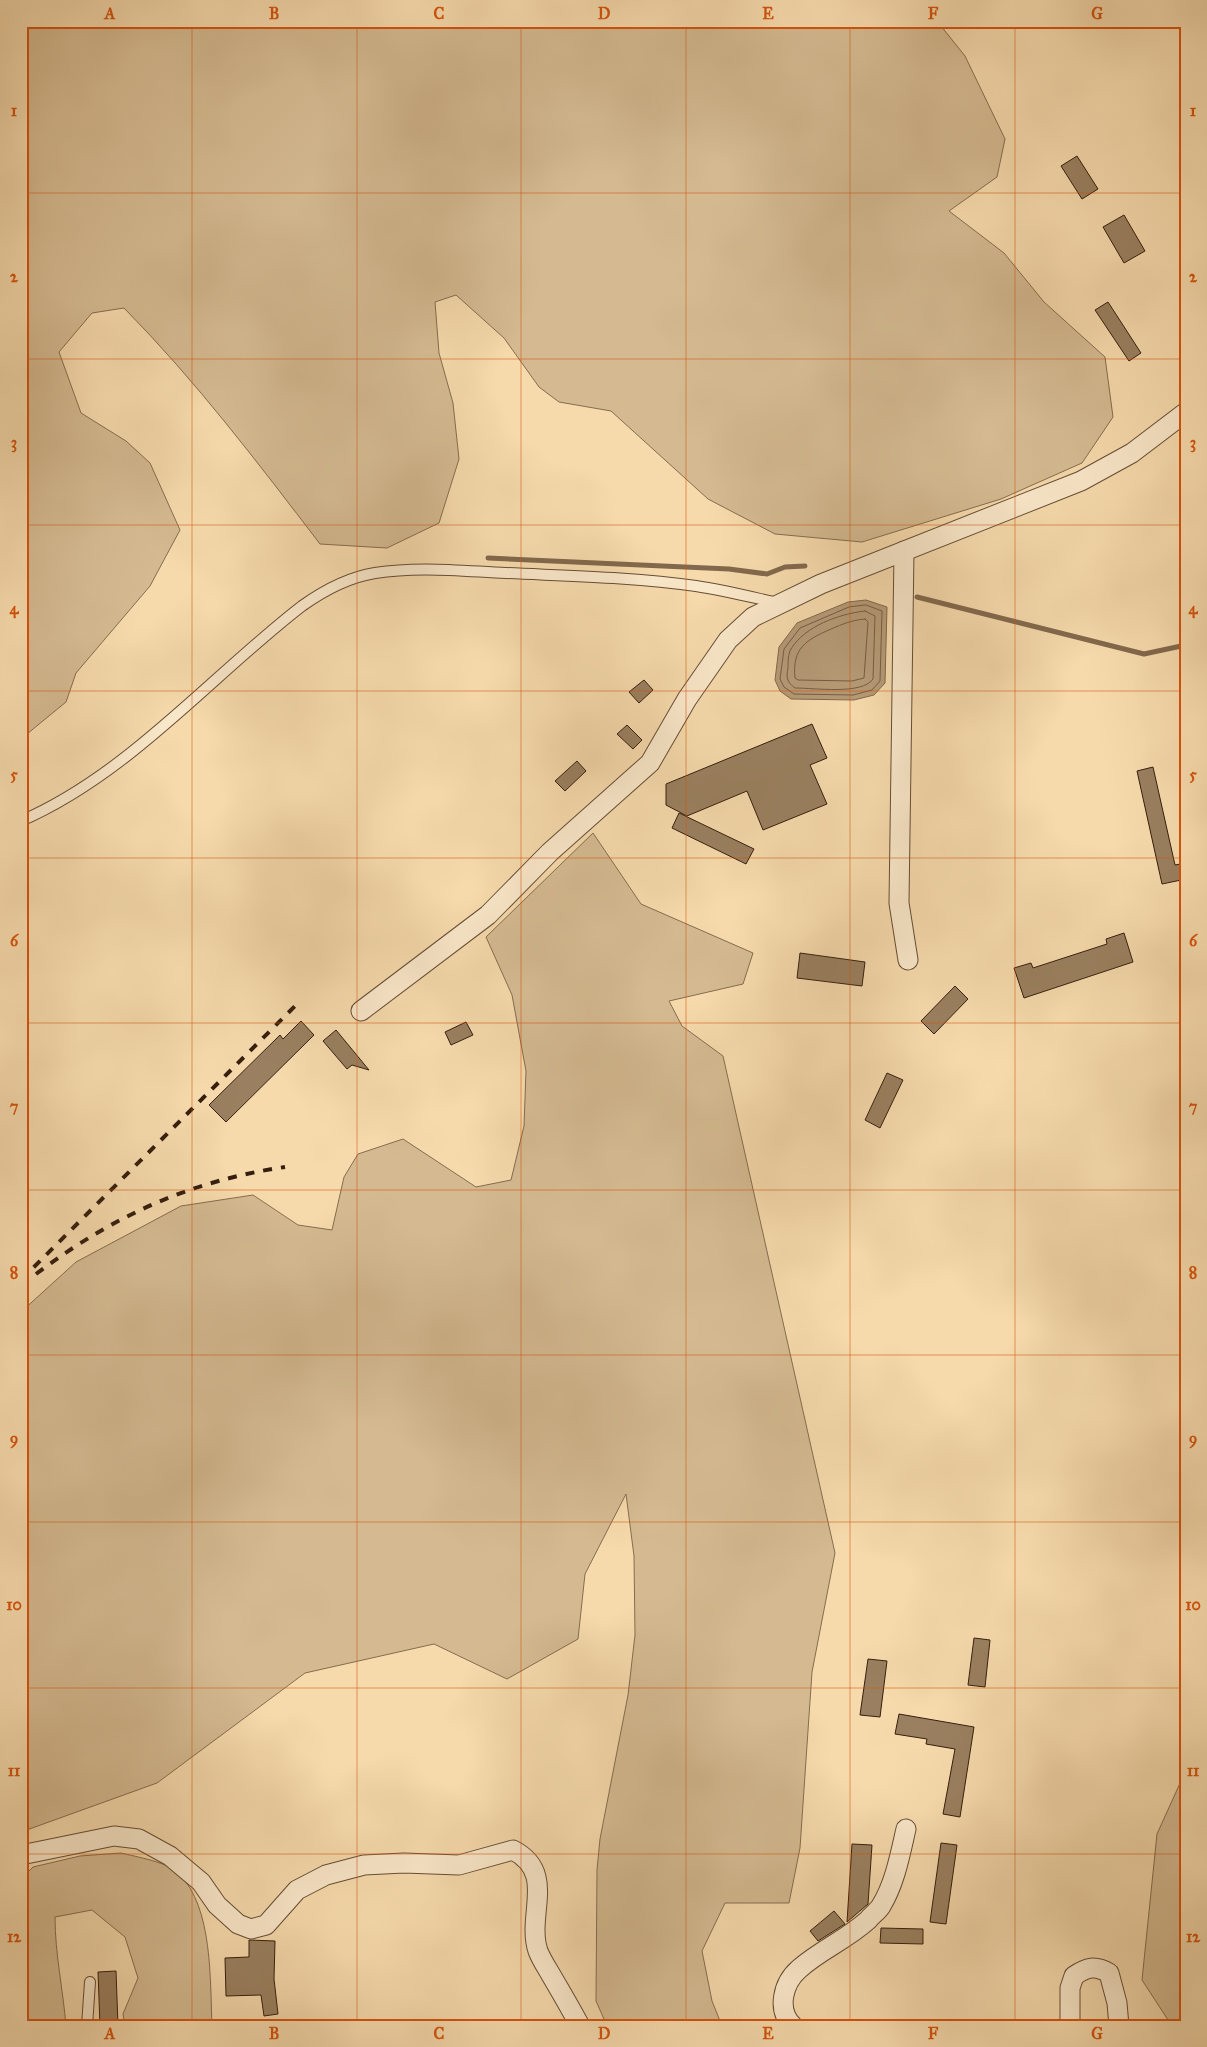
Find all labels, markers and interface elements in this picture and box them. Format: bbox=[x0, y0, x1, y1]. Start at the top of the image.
text: A bbox=[104, 4, 116, 23]
text: B bbox=[269, 4, 279, 23]
text: C bbox=[434, 4, 445, 23]
text: D bbox=[598, 4, 611, 23]
text: E bbox=[762, 4, 774, 23]
text: F bbox=[928, 4, 939, 23]
text: G bbox=[1091, 4, 1103, 23]
text: 1 bbox=[11, 101, 18, 120]
text: 1 bbox=[1190, 101, 1197, 120]
text: 2 bbox=[10, 267, 19, 286]
text: 2 bbox=[1189, 267, 1198, 286]
text: 3 bbox=[11, 433, 17, 453]
text: 3 bbox=[1190, 433, 1196, 453]
text: 4 bbox=[10, 599, 20, 619]
text: 4 bbox=[1189, 599, 1199, 619]
text: 5 bbox=[10, 765, 18, 784]
text: 5 bbox=[1189, 765, 1197, 784]
text: 6 bbox=[10, 931, 19, 950]
text: 6 bbox=[1189, 931, 1198, 950]
text: 7 bbox=[10, 1097, 19, 1116]
text: 7 bbox=[1189, 1097, 1198, 1116]
text: 8 bbox=[10, 1263, 18, 1282]
text: 8 bbox=[1189, 1263, 1197, 1282]
text: 9 bbox=[10, 1429, 18, 1449]
text: 9 bbox=[1189, 1429, 1197, 1449]
text: 10 bbox=[6, 1595, 22, 1614]
text: 10 bbox=[1185, 1595, 1201, 1614]
text: 11 bbox=[8, 1761, 21, 1780]
text: 11 bbox=[1187, 1761, 1200, 1780]
text: 12 bbox=[7, 1927, 22, 1946]
text: 12 bbox=[1186, 1927, 1201, 1946]
text: A bbox=[104, 2024, 116, 2043]
text: B bbox=[269, 2024, 279, 2043]
text: C bbox=[434, 2024, 445, 2043]
text: D bbox=[598, 2024, 611, 2043]
text: E bbox=[762, 2024, 774, 2043]
text: F bbox=[928, 2024, 939, 2043]
text: G bbox=[1091, 2024, 1103, 2043]

